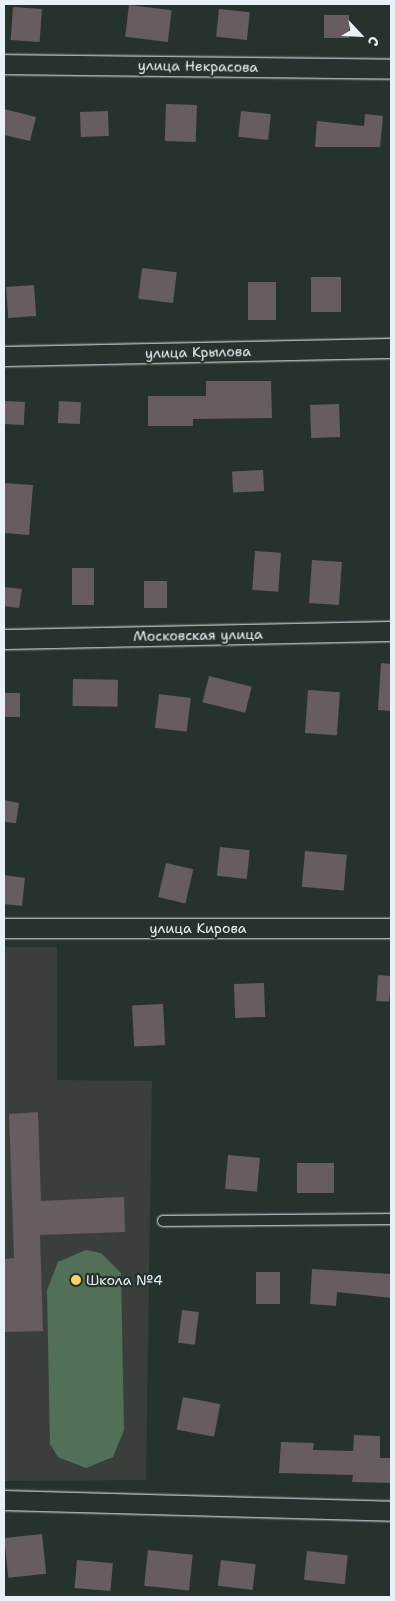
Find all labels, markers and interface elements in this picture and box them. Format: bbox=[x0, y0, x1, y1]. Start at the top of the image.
north arrow bbox=[335, 10, 385, 60]
text: С bbox=[364, 34, 384, 49]
street label: улица Некрасова bbox=[138, 57, 258, 75]
street label: улица Крылова bbox=[145, 343, 251, 361]
street label: Московская улица bbox=[133, 625, 263, 645]
street label: улица Кирова bbox=[149, 920, 247, 936]
place label: Школа №4 bbox=[86, 1272, 163, 1288]
marker: Школа №4 bbox=[70, 1274, 82, 1286]

